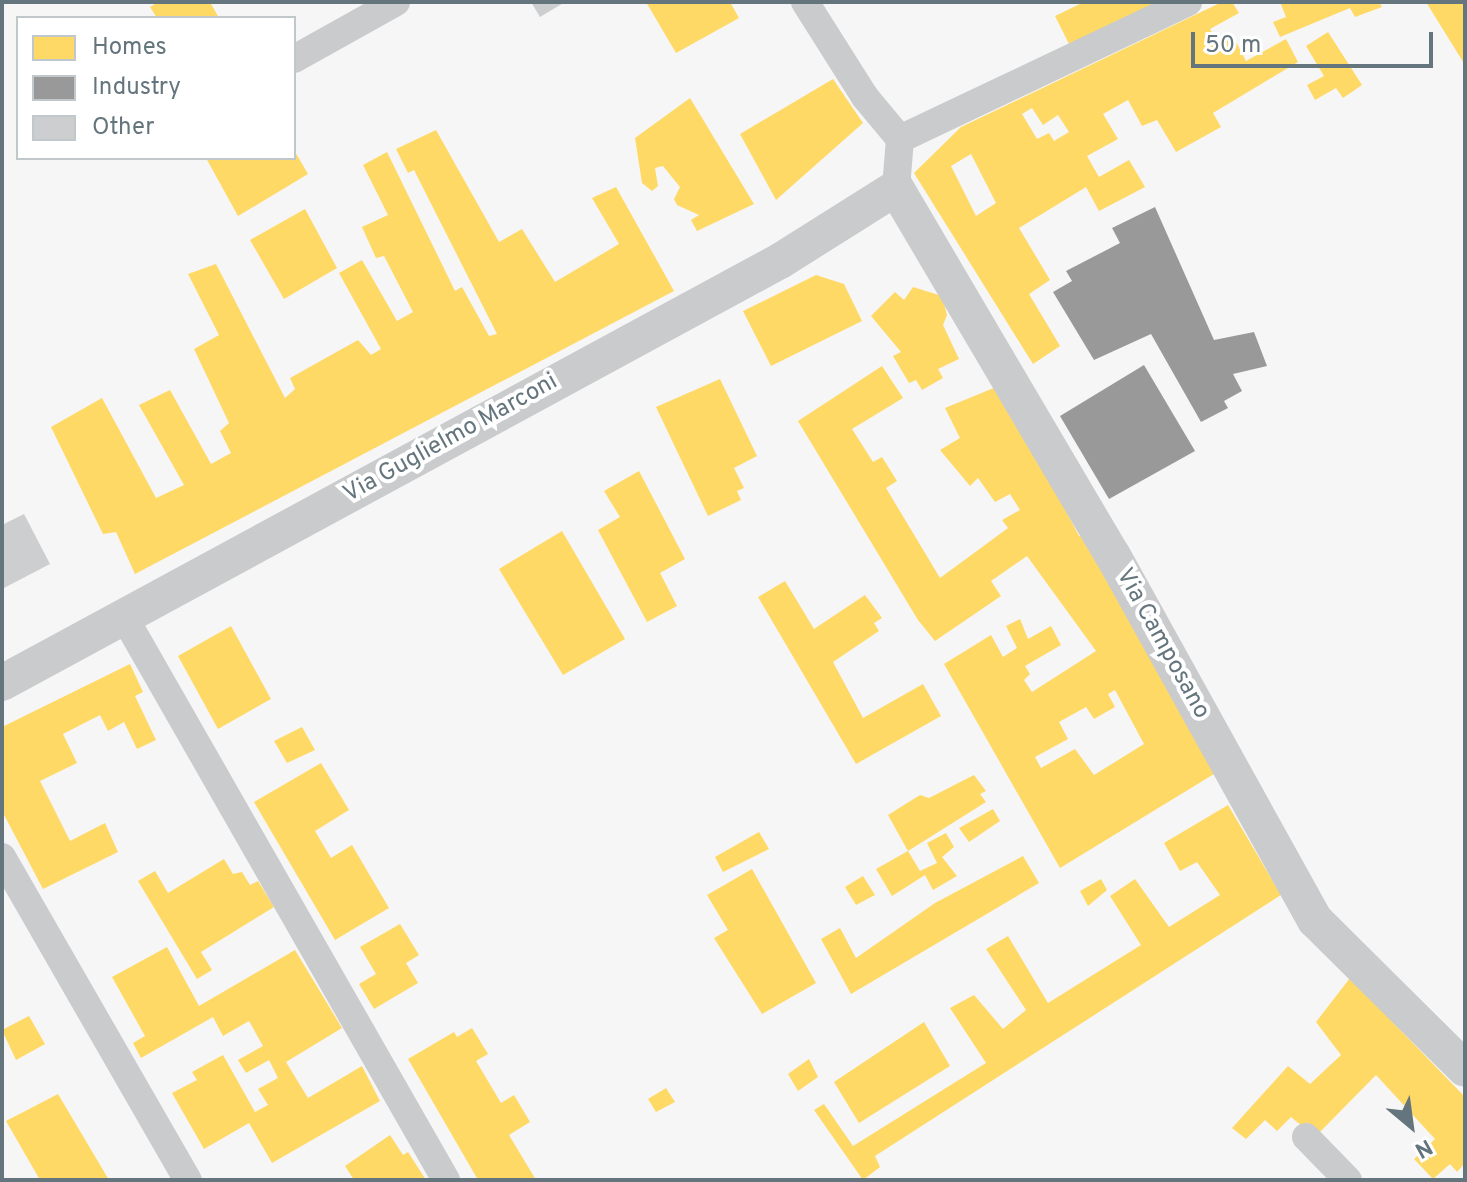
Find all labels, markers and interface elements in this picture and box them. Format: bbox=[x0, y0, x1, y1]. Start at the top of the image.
legend bbox=[16, 16, 296, 160]
scale bar bbox=[1195, 16, 1437, 66]
text: 50 m bbox=[1205, 31, 1261, 61]
text: Homes bbox=[92, 33, 167, 63]
text: Industry bbox=[92, 73, 181, 103]
text: Other bbox=[92, 113, 154, 143]
street label: Via Guglielmo Marconi bbox=[339, 368, 563, 510]
street label: Via Camposano bbox=[1109, 564, 1215, 724]
north arrow bbox=[1371, 1086, 1451, 1166]
text: N bbox=[1409, 1132, 1436, 1163]

